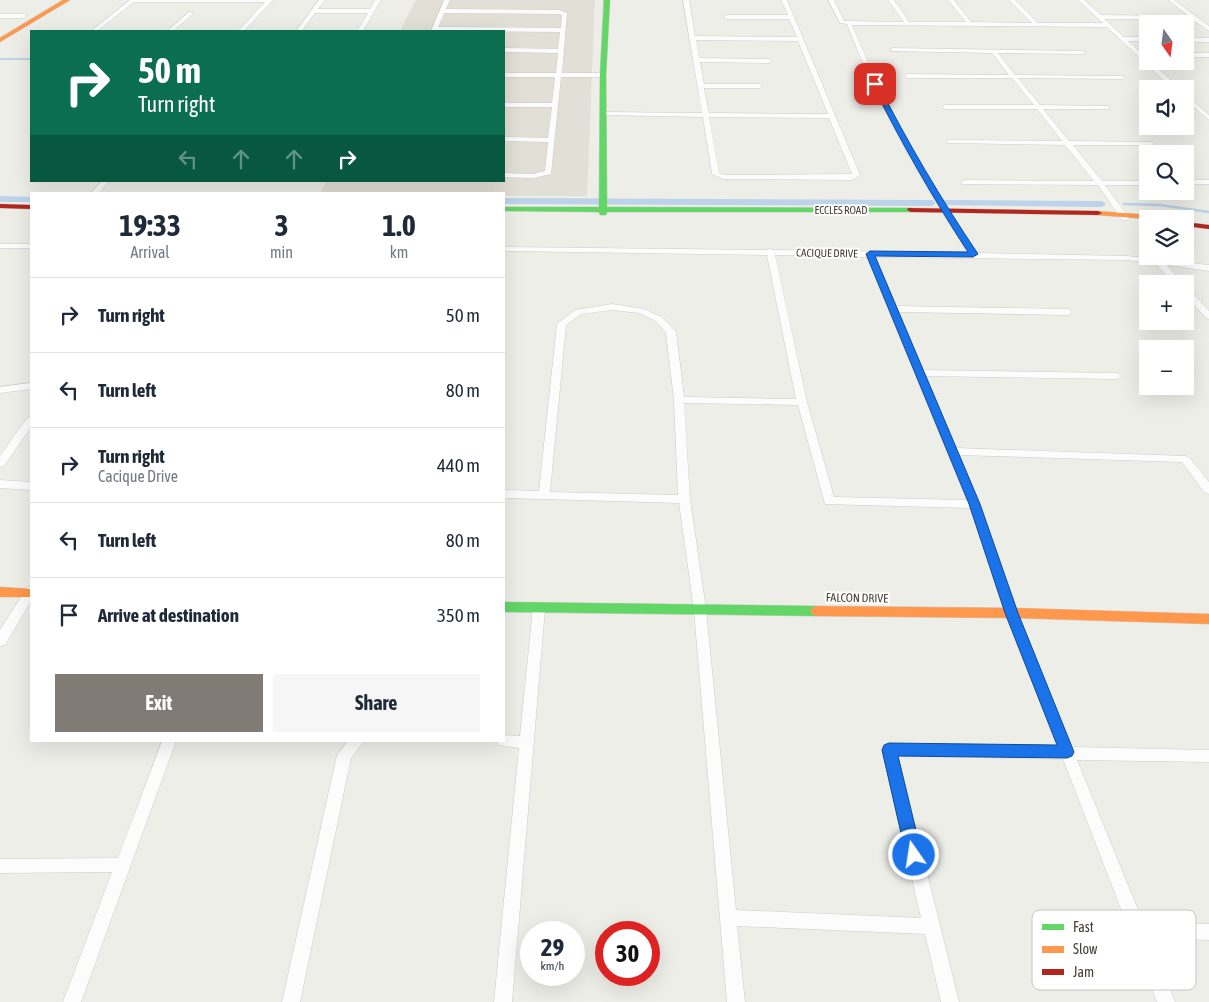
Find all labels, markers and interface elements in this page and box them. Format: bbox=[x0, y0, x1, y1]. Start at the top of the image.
north arrow bbox=[1139, 15, 1194, 70]
map controls bbox=[1139, 15, 1194, 395]
icon: right bbox=[55, 50, 120, 115]
text: 50 m bbox=[138, 50, 201, 90]
pin bbox=[854, 63, 896, 105]
icon: arrive bbox=[861, 70, 889, 98]
button: sound bbox=[1139, 80, 1194, 135]
text: Turn right bbox=[138, 91, 215, 117]
icon: left bbox=[174, 145, 202, 173]
icon: ahead bbox=[227, 145, 255, 173]
icon: ahead bbox=[280, 145, 308, 173]
icon: right bbox=[333, 145, 361, 173]
button: search bbox=[1139, 145, 1194, 200]
street label: ECCLES ROAD bbox=[815, 204, 867, 216]
text: 19:33 bbox=[119, 208, 181, 242]
text: 3 bbox=[275, 208, 289, 242]
text: 1.0 bbox=[382, 208, 416, 242]
button: layers bbox=[1139, 210, 1194, 265]
text: Arrival bbox=[131, 243, 170, 261]
text: min bbox=[270, 243, 293, 261]
text: km bbox=[390, 243, 408, 261]
street label: CACIQUE DRIVE bbox=[796, 246, 858, 260]
button: + bbox=[1139, 275, 1194, 330]
icon: right bbox=[55, 301, 83, 329]
text: Turn right bbox=[98, 304, 165, 326]
text: 50 m bbox=[446, 304, 480, 326]
button: − bbox=[1139, 340, 1194, 395]
icon: left bbox=[55, 376, 83, 404]
text: Turn left bbox=[98, 379, 156, 401]
text: 80 m bbox=[446, 379, 480, 401]
text: Turn right bbox=[98, 445, 165, 467]
icon: right bbox=[55, 451, 83, 479]
text: 440 m bbox=[437, 454, 480, 476]
text: Cacique Drive bbox=[98, 467, 178, 485]
icon: left bbox=[55, 526, 83, 554]
text: Turn left bbox=[98, 529, 156, 551]
text: 80 m bbox=[446, 529, 480, 551]
street label: FALCON DRIVE bbox=[826, 590, 888, 606]
icon: arrive bbox=[55, 601, 83, 629]
text: Arrive at destination bbox=[98, 604, 239, 626]
text: 350 m bbox=[437, 604, 480, 626]
button: Exit bbox=[55, 674, 263, 732]
button: Share bbox=[273, 674, 480, 732]
position arrow bbox=[887, 828, 939, 880]
legend bbox=[1032, 910, 1196, 990]
text: Fast bbox=[1073, 919, 1094, 935]
speed limit sign: 30 bbox=[595, 921, 660, 986]
text: 29 bbox=[541, 933, 564, 961]
text: Slow bbox=[1073, 941, 1098, 957]
text: km/h bbox=[541, 959, 564, 973]
text: Jam bbox=[1073, 964, 1094, 980]

